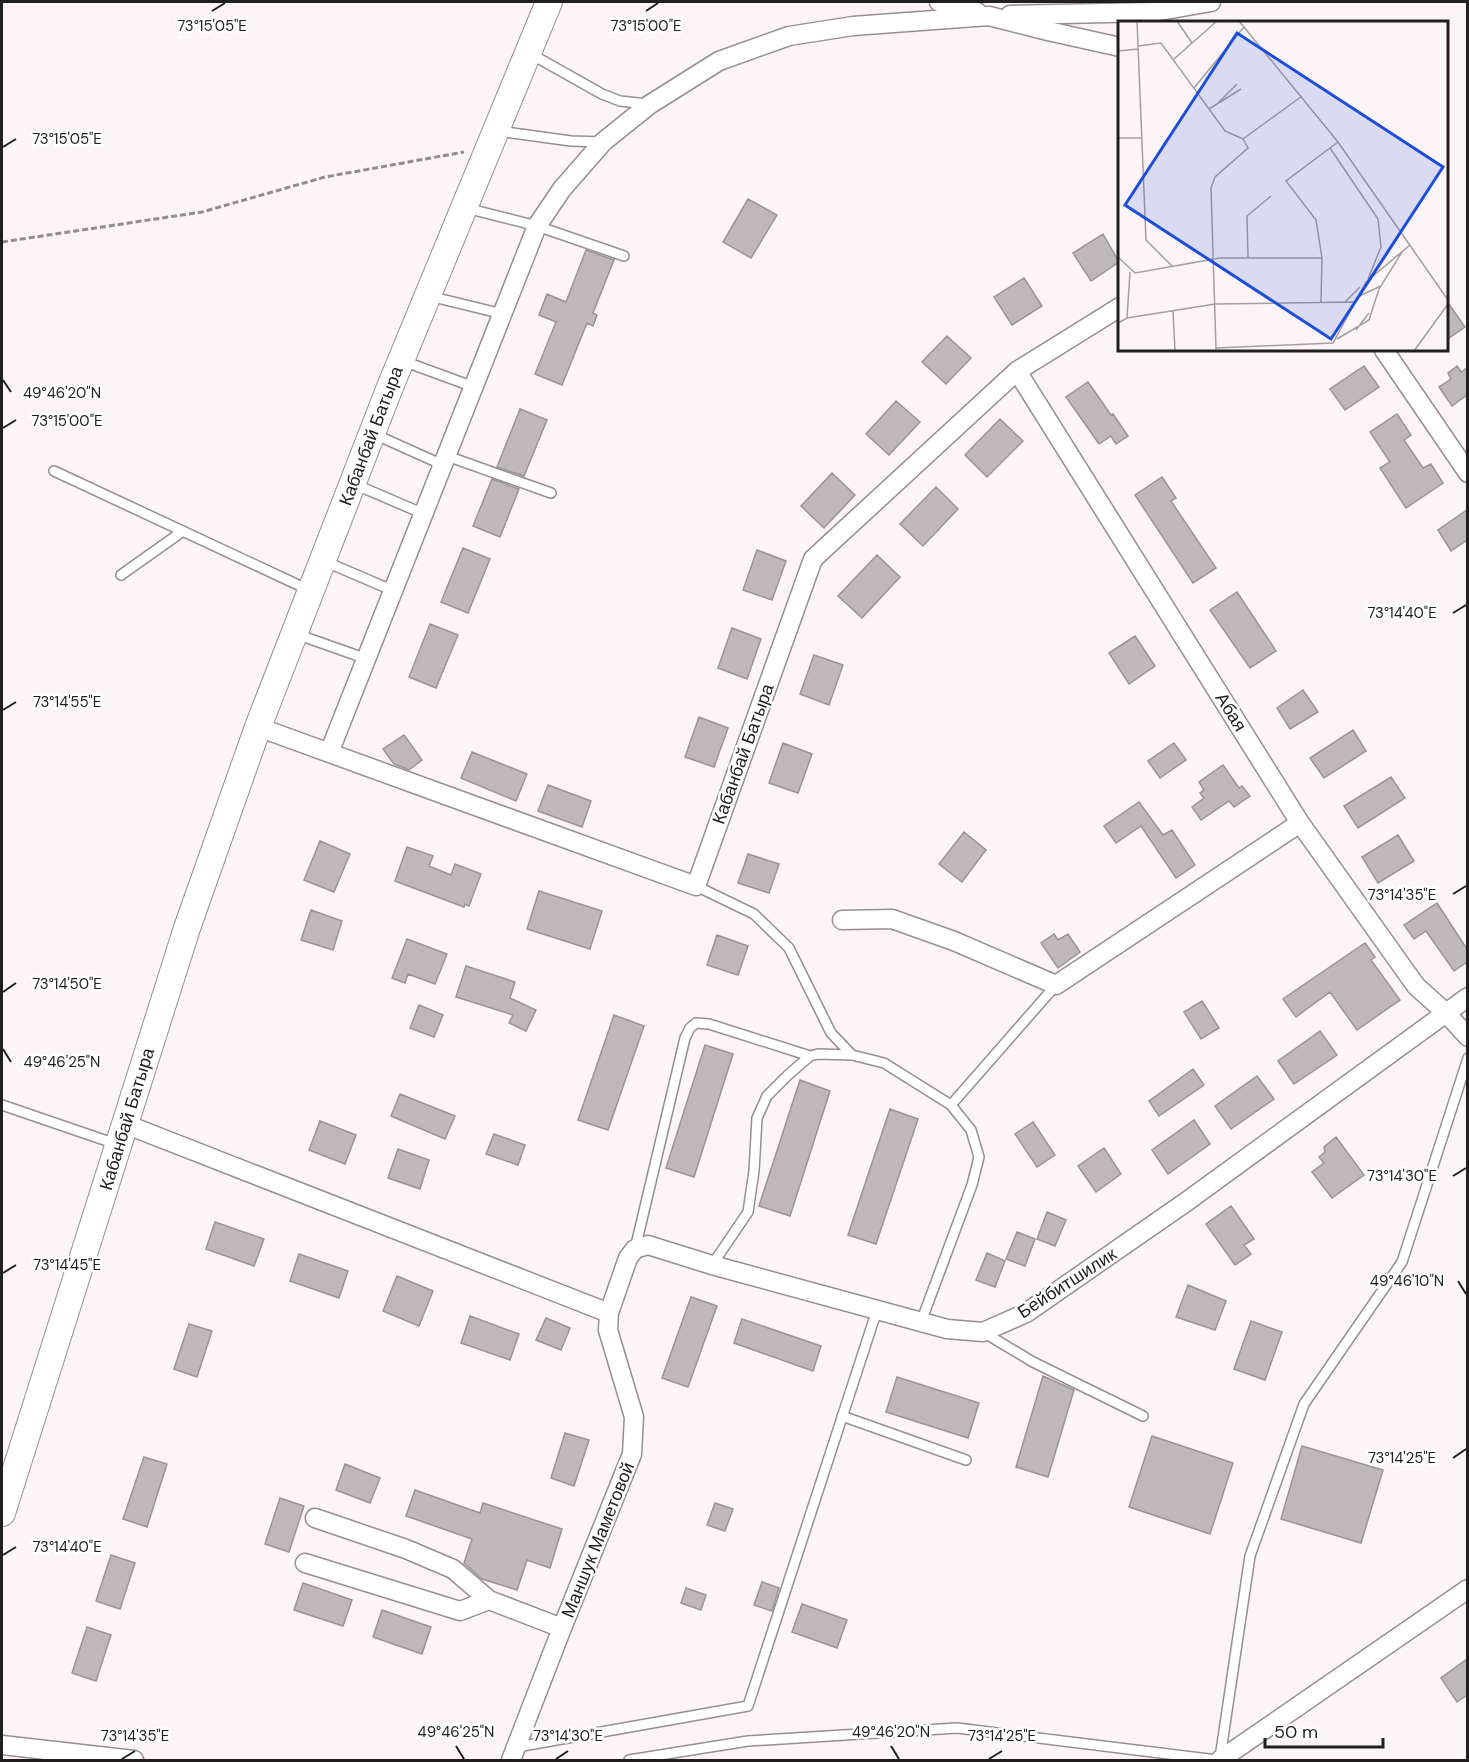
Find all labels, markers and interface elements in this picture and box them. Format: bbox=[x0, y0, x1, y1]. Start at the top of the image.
text: 73°15'05"E bbox=[177, 16, 247, 36]
text: 73°15'00"E bbox=[611, 16, 681, 36]
inset map bbox=[1118, 21, 1448, 351]
text: 73°15'05"E bbox=[32, 129, 102, 149]
street label: Кабанбай Батыра bbox=[333, 362, 409, 509]
text: 49°46'20"N bbox=[23, 383, 101, 403]
text: 73°15'00"E bbox=[32, 411, 102, 431]
text: 73°14'40"E bbox=[1367, 603, 1437, 623]
street label: Кабанбай Батыра bbox=[706, 680, 780, 828]
street label: Абая bbox=[1210, 688, 1252, 736]
text: 73°14'55"E bbox=[33, 692, 101, 712]
text: 73°14'35"E bbox=[1368, 885, 1436, 905]
text: 73°14'50"E bbox=[32, 974, 102, 994]
street label: Кабанбай Батыра bbox=[94, 1044, 160, 1193]
text: 49°46'25"N bbox=[24, 1052, 100, 1072]
text: 73°14'30"E bbox=[1367, 1166, 1437, 1186]
street label: Бейбитшилик bbox=[1013, 1242, 1121, 1324]
text: 73°14'45"E bbox=[33, 1255, 101, 1275]
text: 49°46'10"N bbox=[1370, 1271, 1444, 1291]
text: 73°14'25"E bbox=[1368, 1448, 1436, 1468]
street label: Маншук Маметовой bbox=[556, 1459, 640, 1621]
text: 73°14'40"E bbox=[32, 1537, 102, 1557]
scale bar bbox=[1265, 1711, 1384, 1749]
text: 50 m bbox=[1274, 1720, 1318, 1744]
text: 49°46'25"N bbox=[418, 1722, 494, 1742]
text: 49°46'20"N bbox=[852, 1722, 930, 1742]
text: 73°14'35"E bbox=[101, 1726, 169, 1746]
text: 73°14'30"E bbox=[533, 1726, 603, 1746]
text: 73°14'25"E bbox=[968, 1726, 1036, 1746]

